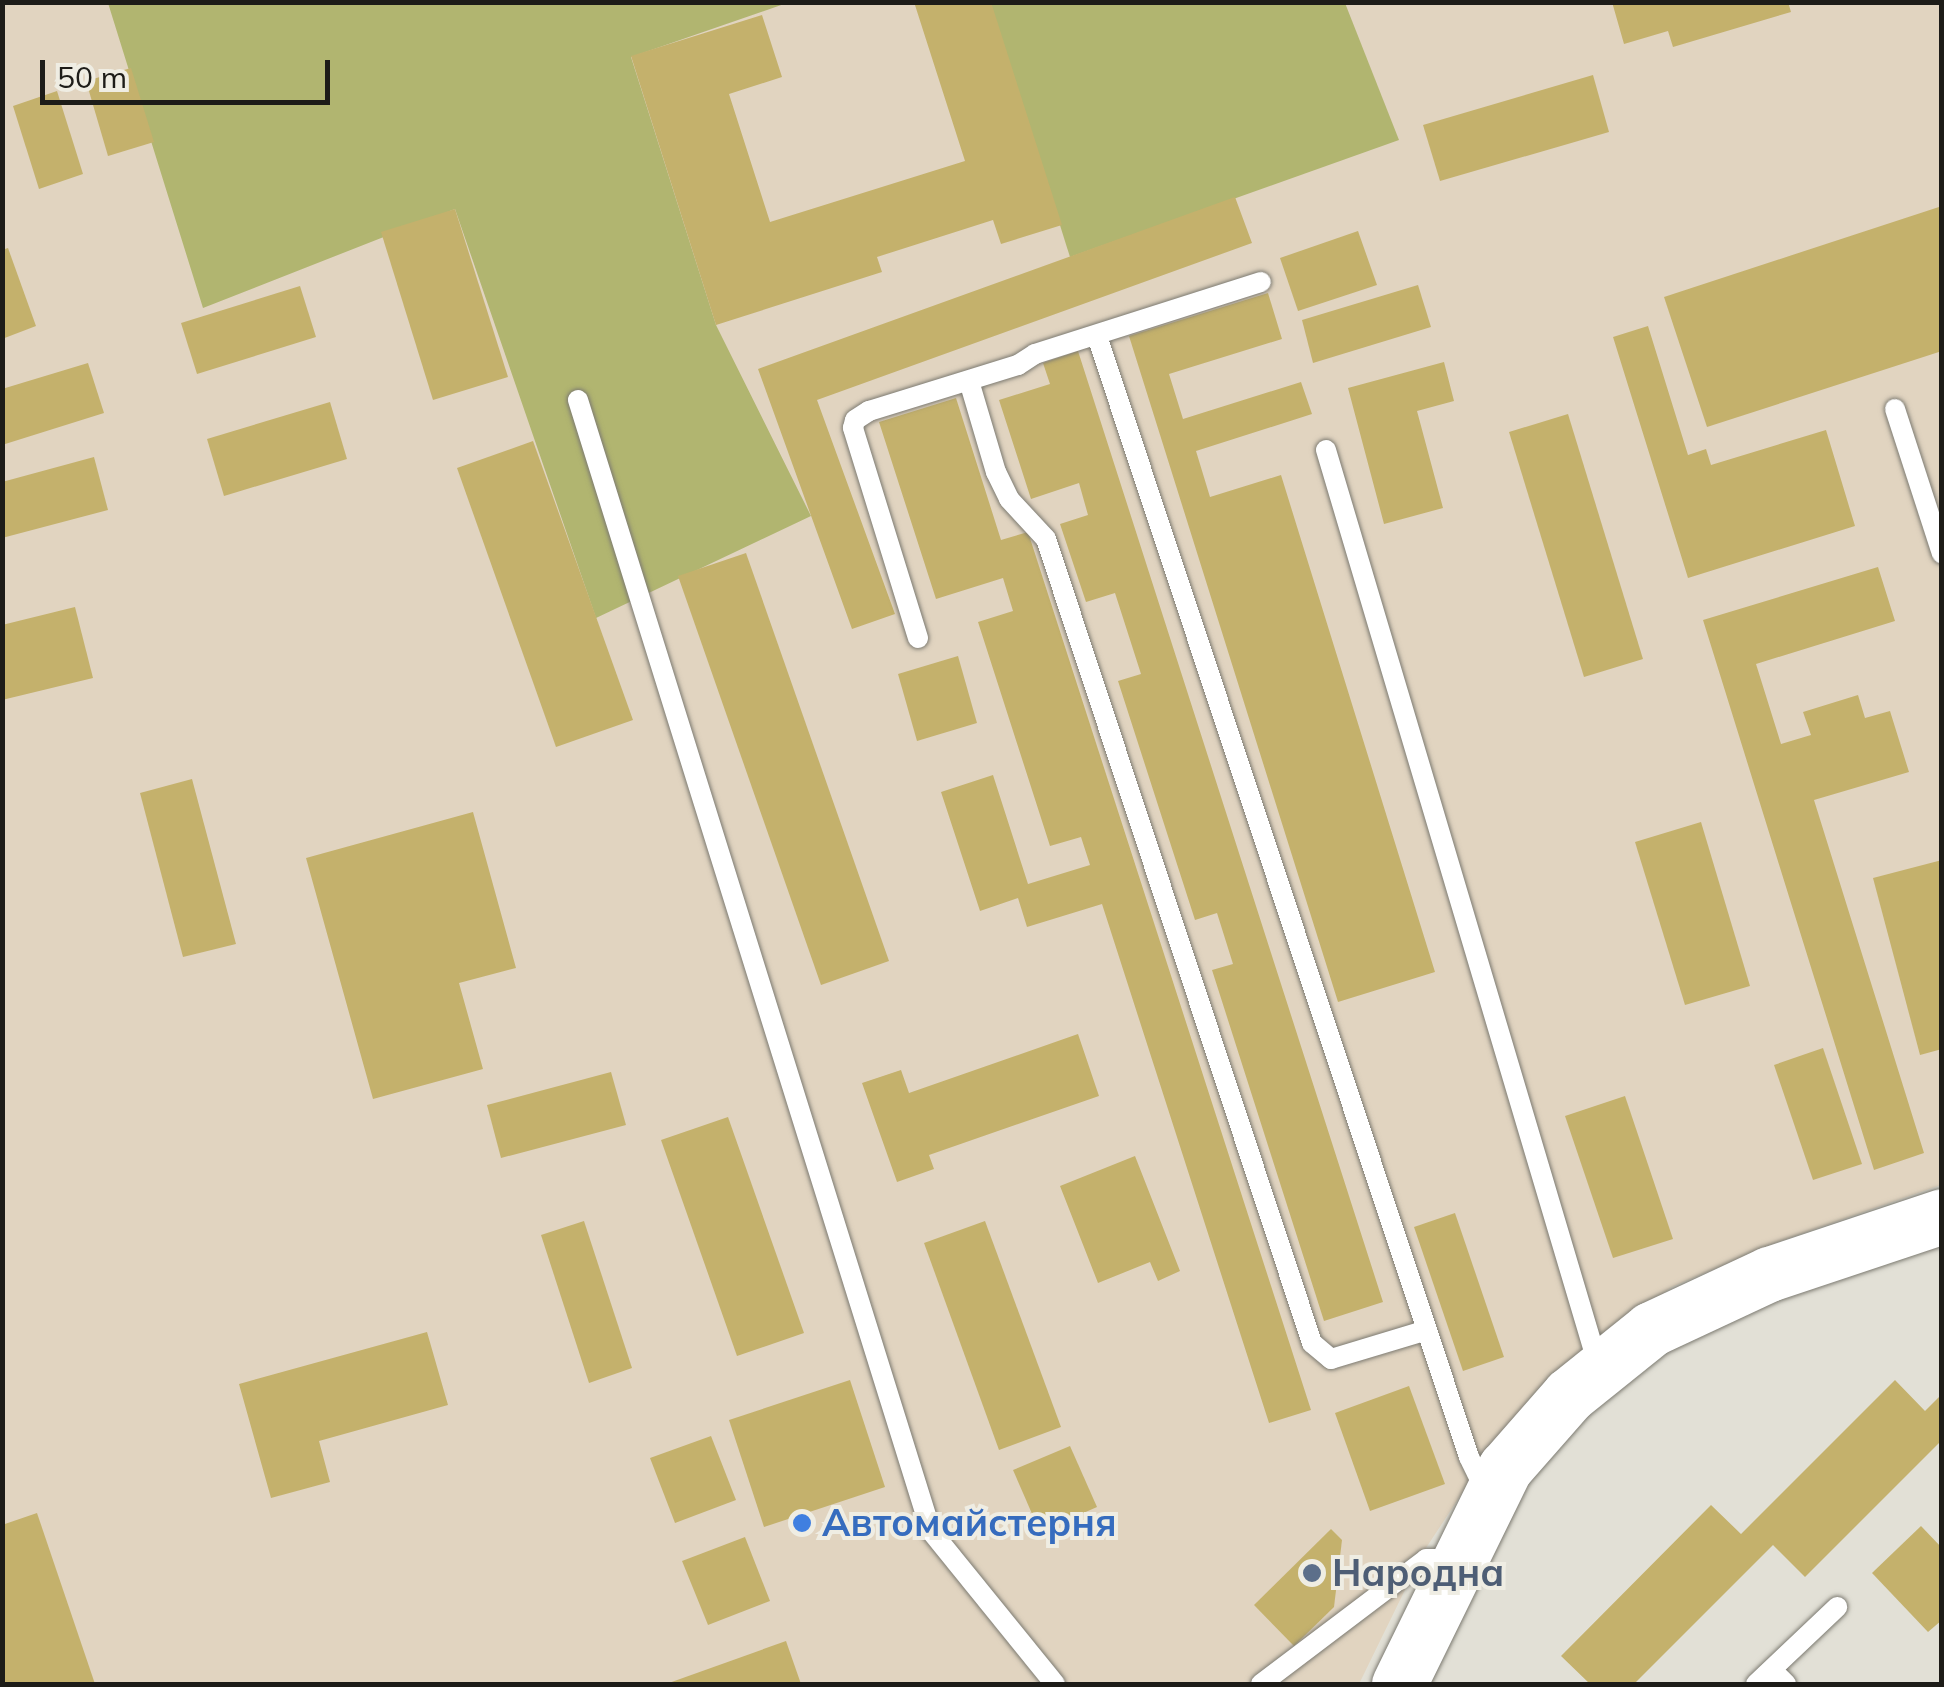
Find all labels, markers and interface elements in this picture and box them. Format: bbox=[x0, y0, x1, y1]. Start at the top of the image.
scale bar bbox=[45, 40, 335, 102]
text: 50 m bbox=[57, 58, 127, 96]
place label: Автомайстерня bbox=[822, 1500, 1117, 1546]
marker: Автомайстерня bbox=[791, 1512, 813, 1534]
place label: Народна bbox=[1332, 1550, 1504, 1596]
marker: Народна bbox=[1301, 1562, 1323, 1584]

